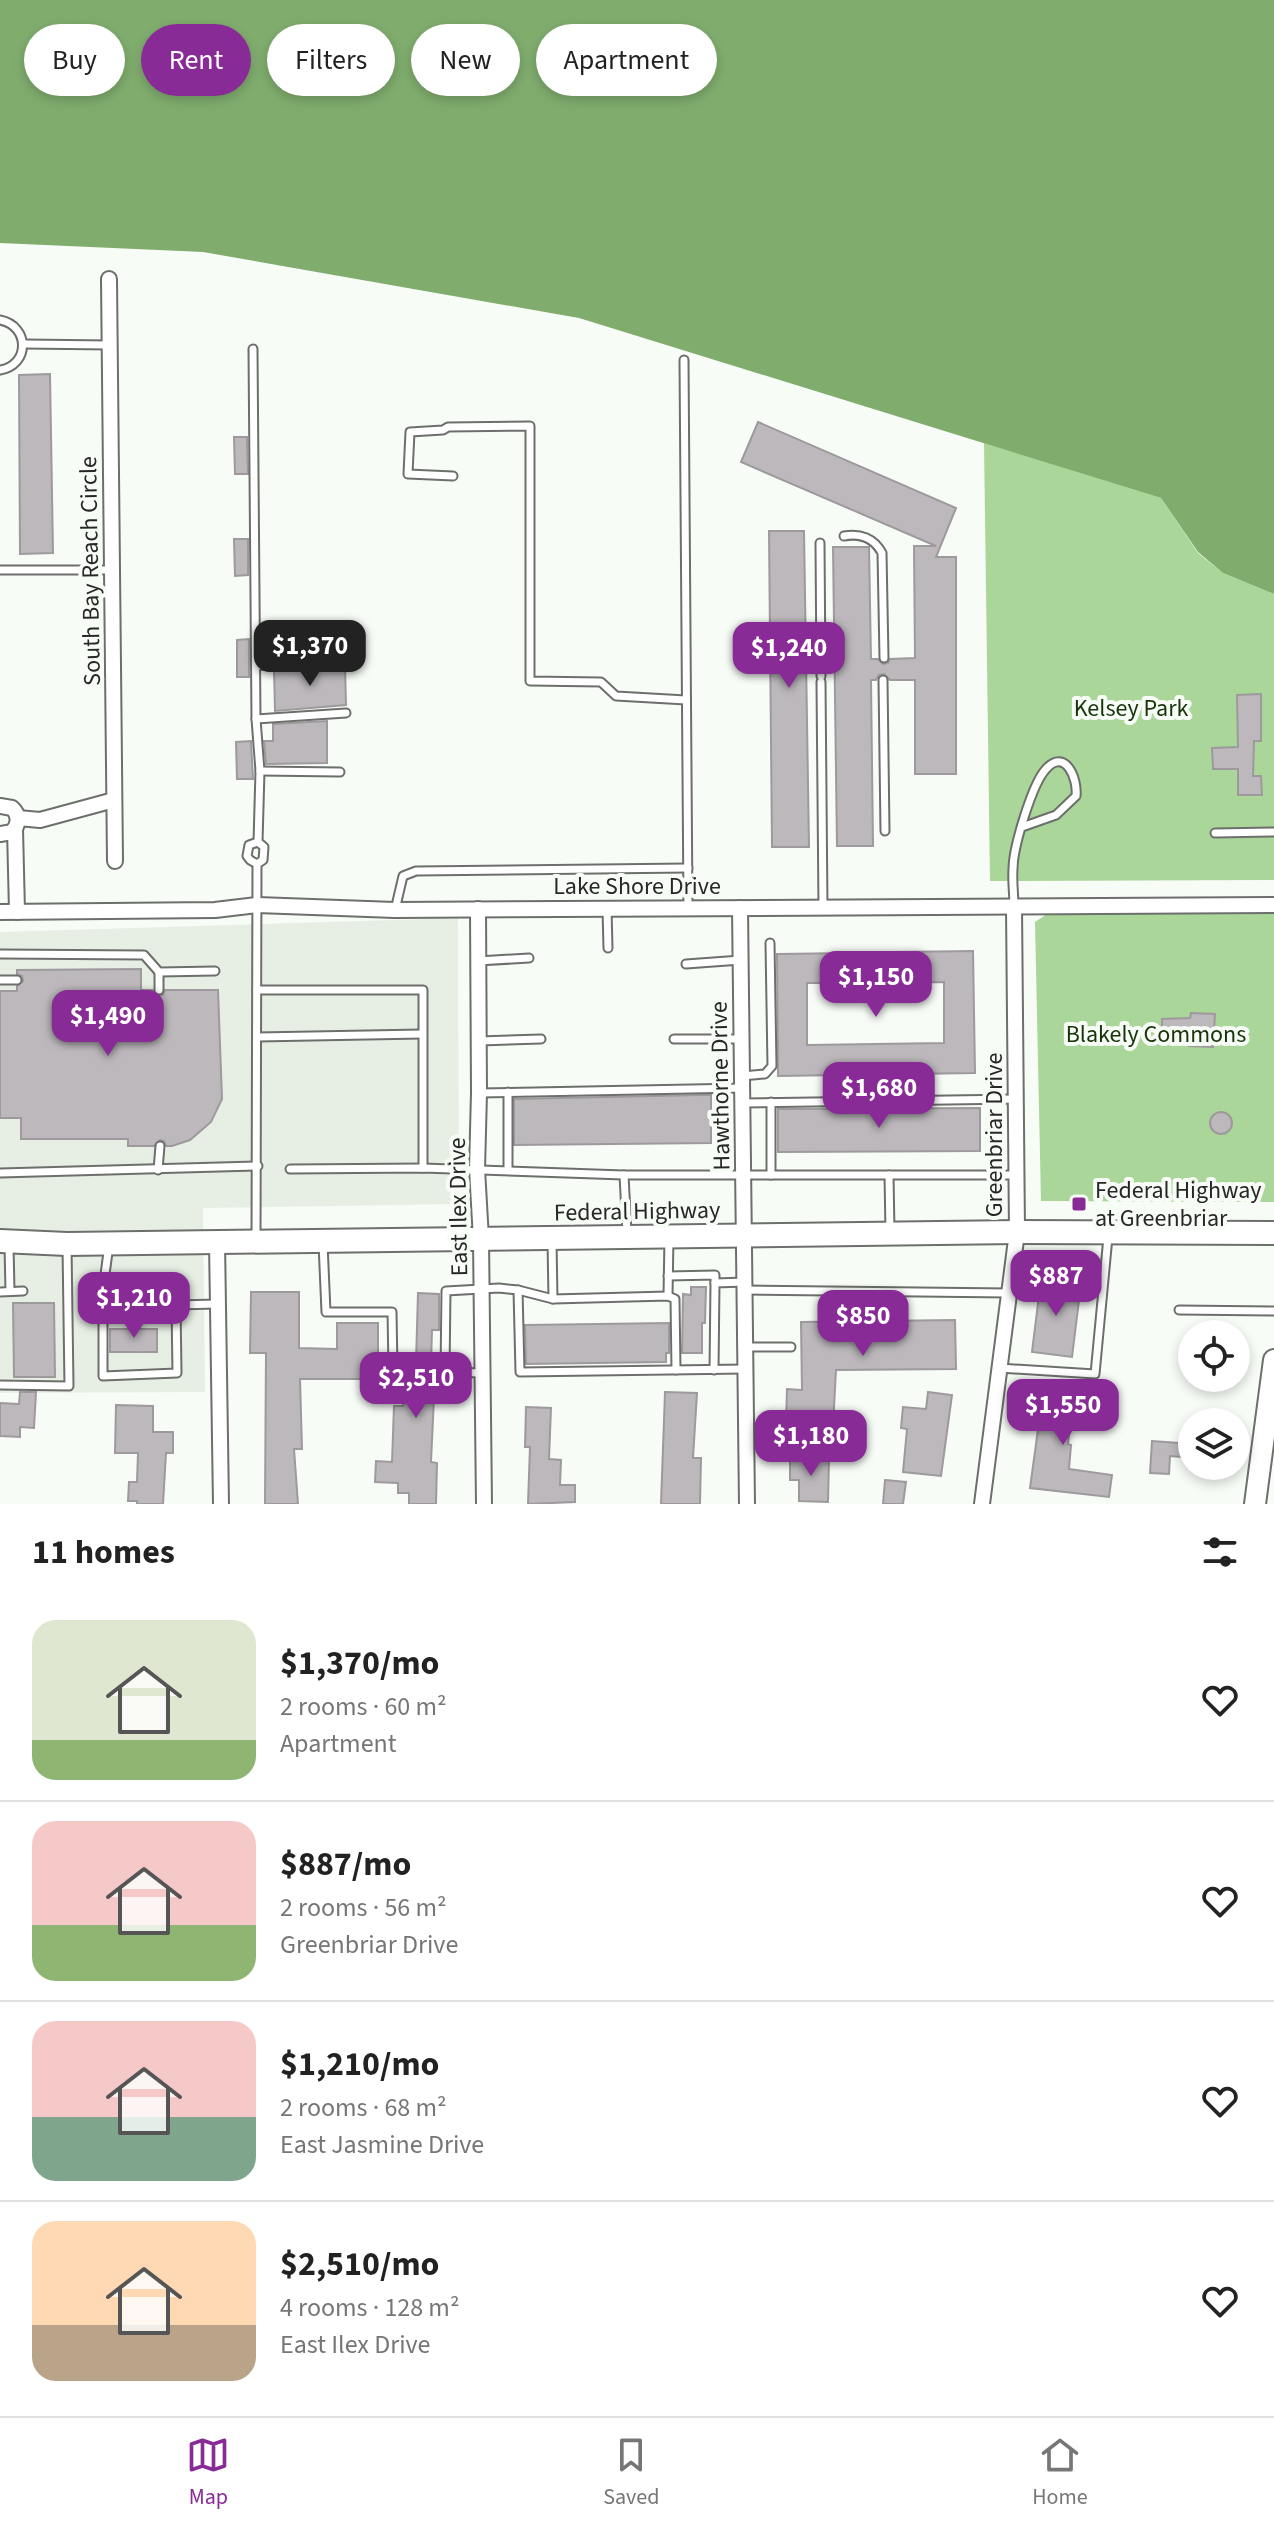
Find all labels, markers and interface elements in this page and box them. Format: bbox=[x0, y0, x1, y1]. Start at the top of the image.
chip: Buy bbox=[24, 24, 125, 96]
chip: Rent bbox=[141, 24, 251, 96]
chip: Filters bbox=[267, 24, 395, 96]
chip: New bbox=[411, 24, 520, 96]
chip: Apartment bbox=[536, 24, 717, 96]
street label: South Bay Reach Circle bbox=[71, 456, 110, 686]
pin: $1,370 bbox=[245, 620, 375, 688]
pin: $1,240 bbox=[724, 622, 854, 690]
text: $1,370 bbox=[272, 627, 348, 664]
text: $1,240 bbox=[751, 629, 827, 666]
park label: Kelsey Park bbox=[1074, 691, 1188, 726]
street label: Lake Shore Drive bbox=[553, 869, 721, 904]
pin: $1,150 bbox=[811, 951, 941, 1019]
text: $1,150 bbox=[838, 958, 914, 995]
pin: $1,490 bbox=[43, 990, 173, 1058]
text: $1,490 bbox=[70, 997, 146, 1034]
street label: Hawthorne Drive bbox=[702, 1001, 739, 1171]
park label: Blakely Commons bbox=[1066, 1017, 1246, 1052]
street label: Greenbriar Drive bbox=[977, 1053, 1012, 1217]
pin: $1,680 bbox=[814, 1062, 944, 1130]
text: $1,680 bbox=[841, 1069, 917, 1106]
street label: East Ilex Drive bbox=[440, 1137, 477, 1277]
place label: Federal Highway at Greenbriar bbox=[1095, 1173, 1261, 1236]
street label: Federal Highway bbox=[553, 1193, 721, 1230]
marker: Federal Highway at Greenbriar bbox=[1070, 1195, 1088, 1213]
pin: $887 bbox=[1009, 1250, 1103, 1318]
text: $887 bbox=[1029, 1257, 1083, 1294]
pin: $1,210 bbox=[69, 1272, 199, 1340]
text: $1,210 bbox=[96, 1279, 172, 1316]
pin: $850 bbox=[816, 1290, 910, 1358]
text: $850 bbox=[836, 1297, 890, 1334]
map controls bbox=[1178, 1320, 1250, 1480]
button: locate bbox=[1178, 1320, 1250, 1392]
pin: $2,510 bbox=[351, 1352, 481, 1420]
text: $2,510 bbox=[378, 1359, 454, 1396]
pin: $1,550 bbox=[998, 1379, 1128, 1447]
text: $1,550 bbox=[1025, 1386, 1101, 1423]
button: layers bbox=[1178, 1408, 1250, 1480]
pin: $1,180 bbox=[746, 1410, 876, 1478]
text: $1,180 bbox=[773, 1417, 849, 1454]
text: 11 homes bbox=[32, 1528, 175, 1577]
icon: filters bbox=[1198, 1530, 1242, 1574]
text: $1,370/mo bbox=[280, 1639, 440, 1688]
icon: home bbox=[96, 1652, 192, 1748]
icon: heart bbox=[1198, 1678, 1242, 1722]
text: 2 rooms · 60 m² bbox=[280, 1688, 447, 1725]
text: Apartment bbox=[280, 1725, 397, 1762]
text: $887/mo bbox=[280, 1840, 411, 1889]
icon: home bbox=[96, 1853, 192, 1949]
icon: heart bbox=[1198, 1879, 1242, 1923]
text: 2 rooms · 56 m² bbox=[280, 1889, 447, 1926]
text: Greenbriar Drive bbox=[280, 1926, 458, 1963]
text: $1,210/mo bbox=[280, 2040, 440, 2089]
icon: home bbox=[96, 2053, 192, 2149]
icon: heart bbox=[1198, 2079, 1242, 2123]
text: 2 rooms · 68 m² bbox=[280, 2089, 447, 2126]
text: East Jasmine Drive bbox=[280, 2126, 484, 2163]
text: $2,510/mo bbox=[280, 2240, 440, 2289]
icon: home bbox=[96, 2253, 192, 2349]
icon: heart bbox=[1198, 2279, 1242, 2323]
text: 4 rooms · 128 m² bbox=[280, 2289, 459, 2326]
text: East Ilex Drive bbox=[280, 2326, 431, 2363]
tab: Map bbox=[186, 2433, 230, 2513]
tab: Saved bbox=[603, 2433, 659, 2513]
tab: Home bbox=[1032, 2433, 1088, 2513]

